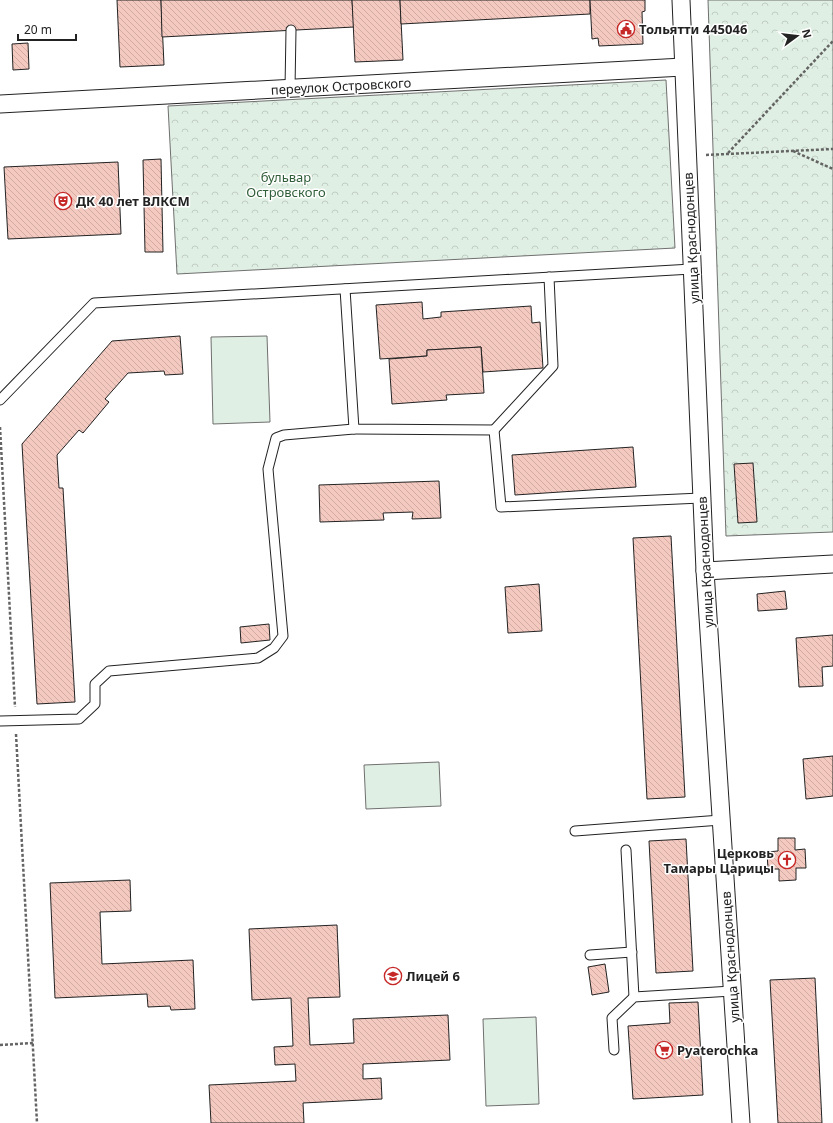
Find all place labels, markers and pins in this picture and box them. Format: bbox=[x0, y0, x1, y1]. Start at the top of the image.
public building icon: Тольятти 445046 bbox=[616, 19, 636, 39]
place label: Тольятти 445046 bbox=[639, 20, 747, 38]
theatre icon: ДК 40 лет ВЛКСМ bbox=[53, 191, 73, 211]
place label: ДК 40 лет ВЛКСМ bbox=[76, 192, 190, 210]
place label: Церковь Тамары Царицы bbox=[663, 844, 774, 877]
church icon: Церковь Тамары Царицы bbox=[777, 850, 797, 870]
school or university icon: Лицей 6 bbox=[383, 966, 403, 986]
place label: Лицей 6 bbox=[406, 967, 460, 985]
supermarket icon: Pyaterochka bbox=[654, 1040, 674, 1060]
place label: Pyaterochka bbox=[677, 1041, 758, 1059]

